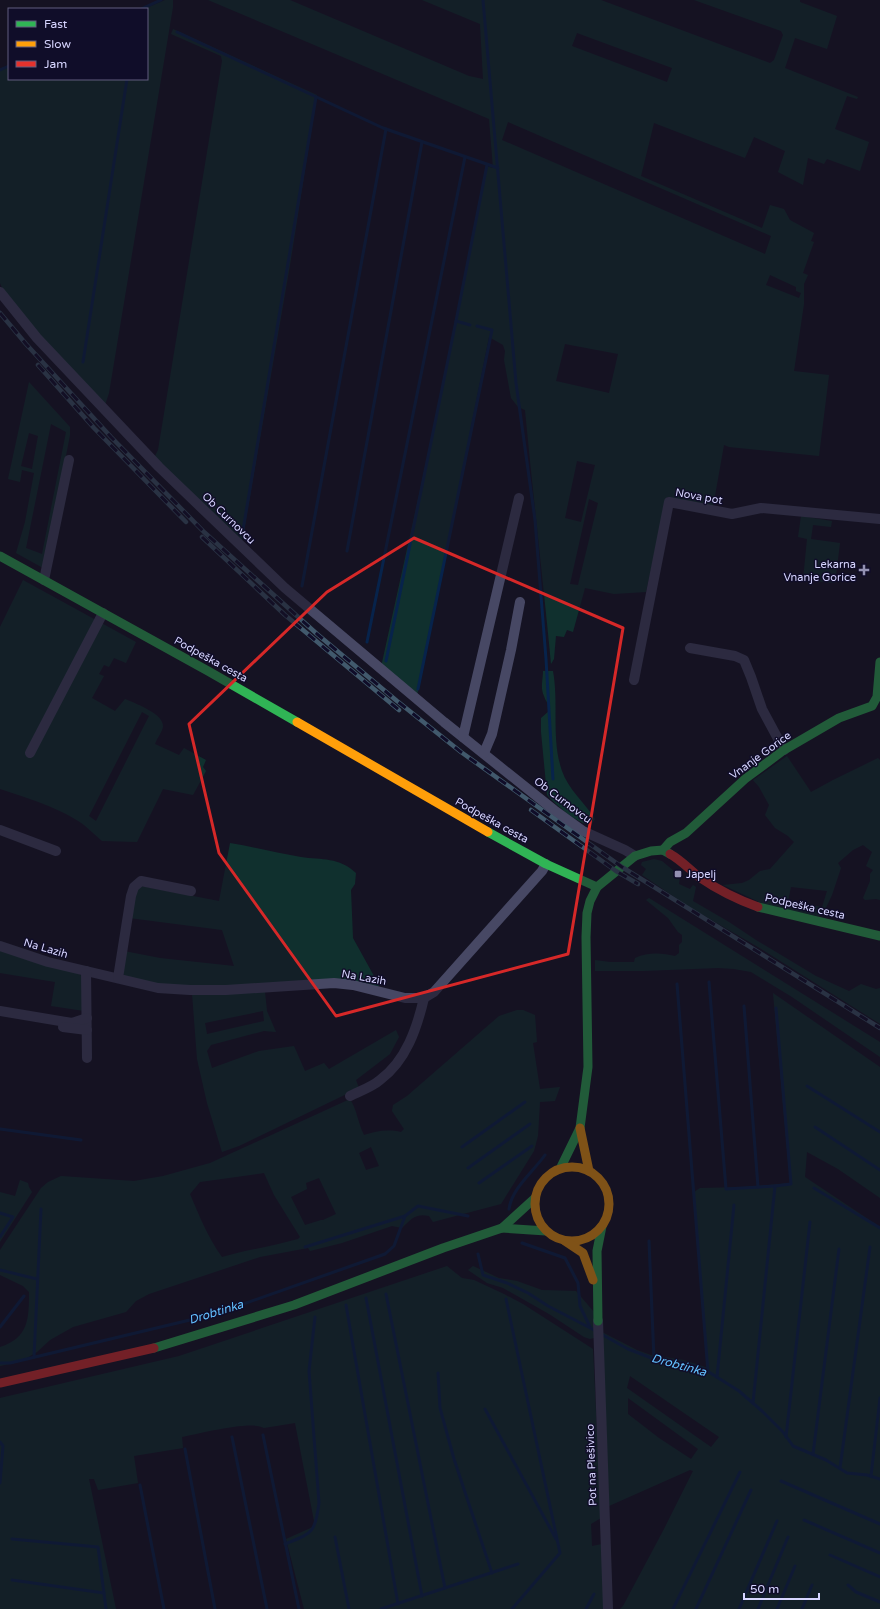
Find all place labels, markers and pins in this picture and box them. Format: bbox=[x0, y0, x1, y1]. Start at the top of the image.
place label: Lekarna Vnanje Gorice bbox=[783, 558, 856, 584]
marker: Lekarna Vnanje Gorice bbox=[859, 565, 869, 575]
place label: Japelj bbox=[686, 868, 716, 881]
marker: Japelj bbox=[673, 869, 683, 879]

